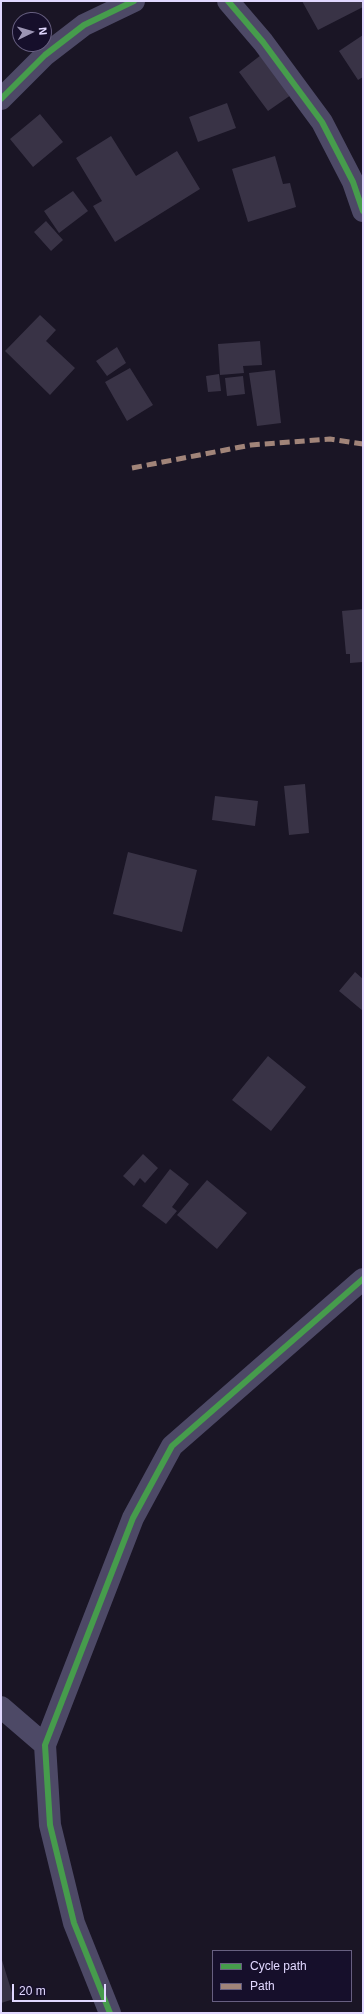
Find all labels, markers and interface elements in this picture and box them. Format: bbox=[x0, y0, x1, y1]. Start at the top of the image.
north arrow bbox=[12, 12, 52, 52]
text: N bbox=[37, 27, 49, 36]
legend bbox=[212, 1950, 352, 2002]
text: Cycle path bbox=[250, 1959, 307, 1973]
scale bar bbox=[14, 1976, 108, 2002]
text: Path bbox=[250, 1979, 275, 1993]
text: 20 m bbox=[19, 1984, 46, 1998]

